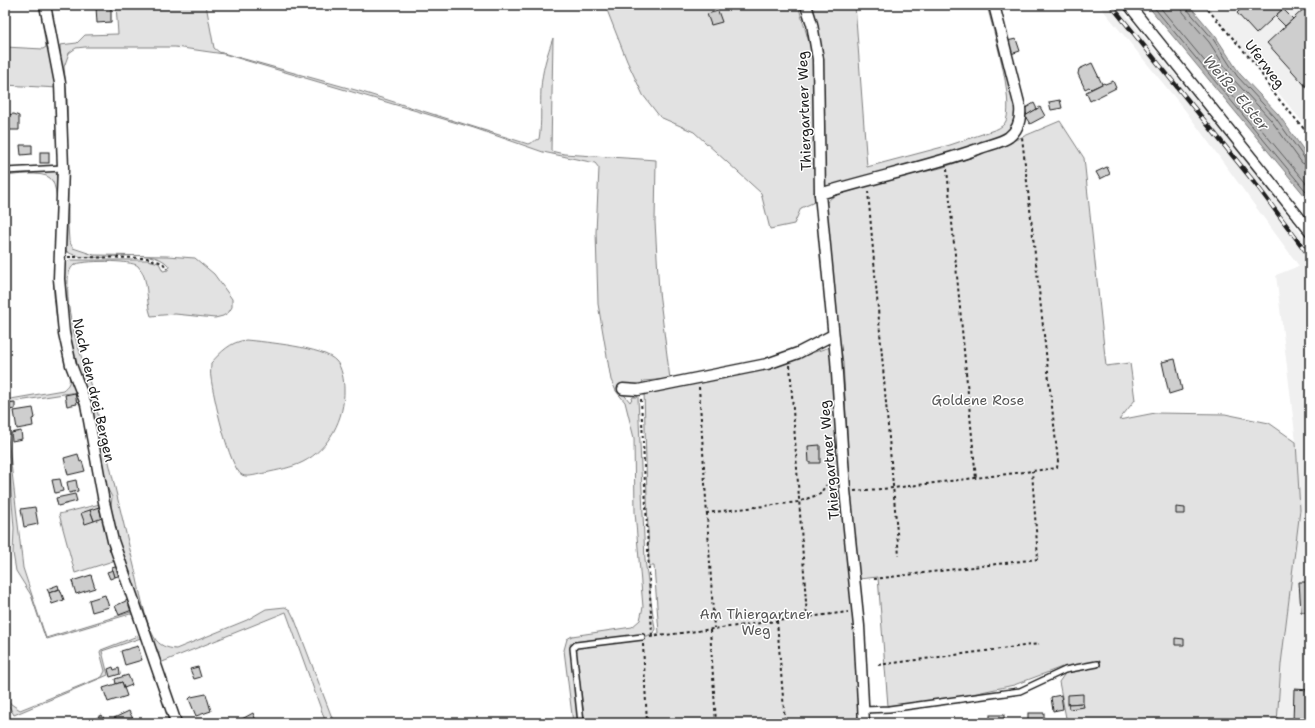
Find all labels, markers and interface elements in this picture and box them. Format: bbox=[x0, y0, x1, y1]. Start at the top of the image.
street label: Uferweg bbox=[1241, 36, 1289, 92]
street label: Thiergartner Weg bbox=[793, 51, 815, 171]
water label: Weiße Elster bbox=[1198, 51, 1274, 136]
street label: Nach den drei Bergen bbox=[69, 316, 119, 464]
park label: Goldene Rose bbox=[931, 391, 1025, 409]
street label: Thiergartner Weg bbox=[815, 399, 843, 521]
park label: Am Thiergartner Weg bbox=[700, 605, 813, 639]

